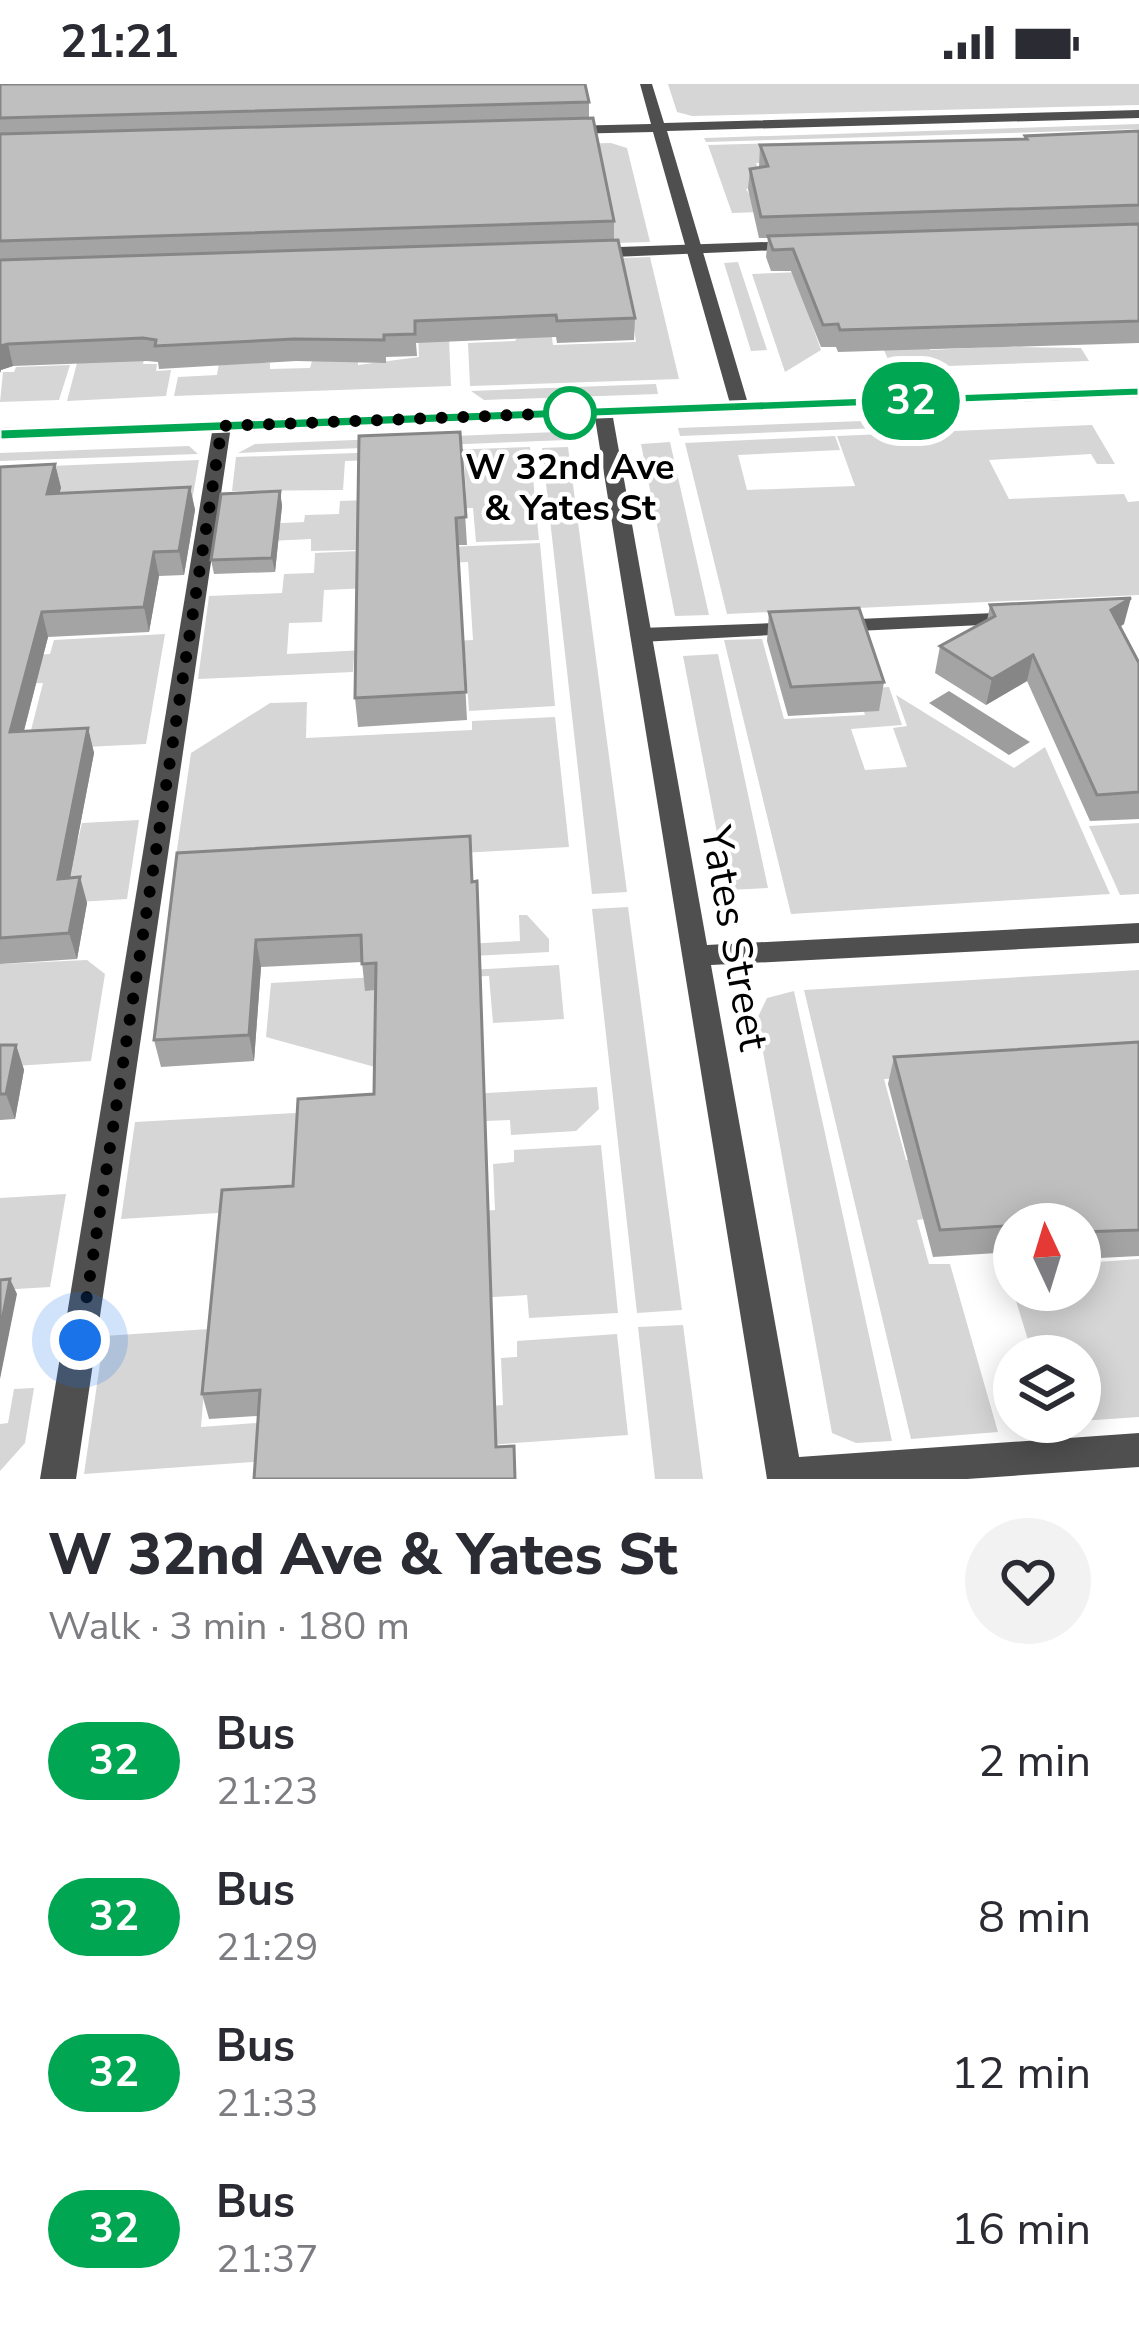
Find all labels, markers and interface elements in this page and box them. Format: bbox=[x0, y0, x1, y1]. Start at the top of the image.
text: 21:21 bbox=[60, 12, 179, 73]
line badge: 32 bbox=[857, 362, 965, 440]
text: 32 bbox=[886, 372, 936, 429]
marker: W 32nd Ave & Yates St bbox=[545, 388, 595, 438]
place label: W 32nd Ave & Yates St bbox=[465, 443, 675, 533]
street label: Yates Street bbox=[687, 821, 782, 1055]
north arrow bbox=[993, 1203, 1101, 1311]
map controls bbox=[993, 1203, 1101, 1443]
your location bbox=[50, 1310, 110, 1370]
button: layers bbox=[993, 1335, 1101, 1443]
text: W 32nd Ave & Yates St bbox=[48, 1516, 678, 1594]
button: heart bbox=[965, 1518, 1091, 1644]
text: Walk · 3 min · 180 m bbox=[48, 1600, 410, 1653]
text: Bus bbox=[216, 1704, 295, 1765]
text: 2 min bbox=[978, 1731, 1091, 1792]
text: 32 bbox=[89, 1732, 139, 1789]
text: 21:23 bbox=[216, 1765, 319, 1818]
text: Bus bbox=[216, 1860, 295, 1921]
text: 8 min bbox=[978, 1887, 1091, 1948]
text: 32 bbox=[89, 1888, 139, 1945]
text: 21:29 bbox=[216, 1921, 319, 1974]
text: Bus bbox=[216, 2016, 295, 2077]
text: 12 min bbox=[951, 2043, 1091, 2104]
text: 32 bbox=[89, 2044, 139, 2101]
text: 21:33 bbox=[216, 2077, 319, 2130]
text: Bus bbox=[216, 2172, 295, 2233]
text: 16 min bbox=[951, 2199, 1091, 2260]
text: 32 bbox=[89, 2200, 139, 2257]
text: 21:37 bbox=[216, 2233, 319, 2286]

